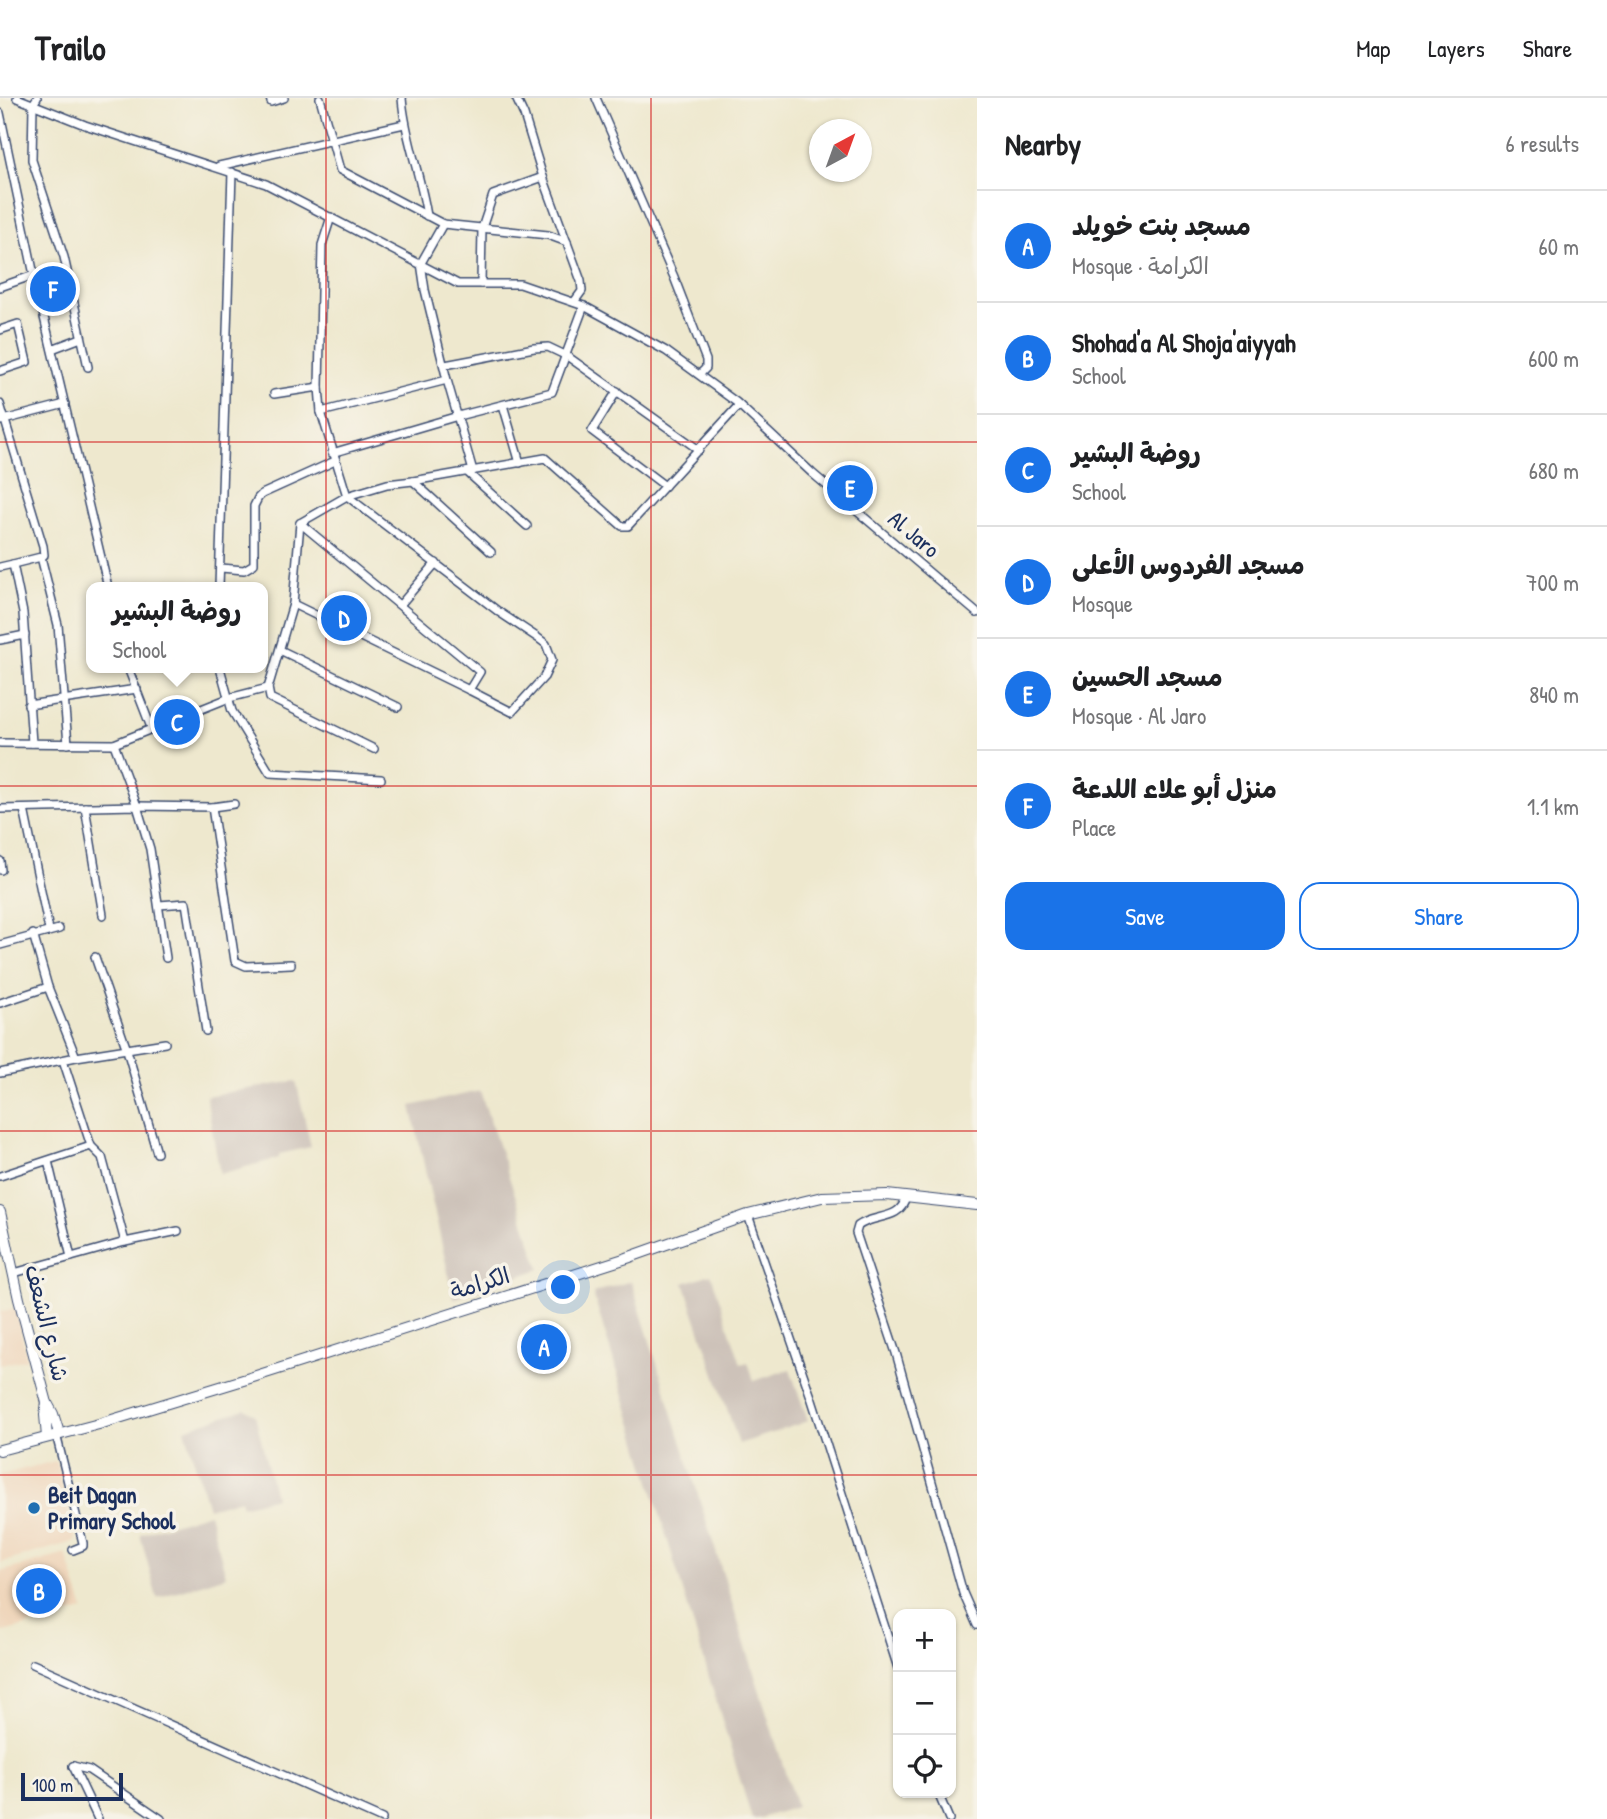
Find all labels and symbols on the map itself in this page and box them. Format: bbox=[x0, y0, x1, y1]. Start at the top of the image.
north arrow bbox=[809, 119, 872, 182]
pin: F bbox=[30, 263, 76, 315]
pin: E bbox=[827, 462, 873, 514]
street label: Al Jaro bbox=[882, 503, 947, 564]
pin: D bbox=[321, 592, 367, 644]
pin: C bbox=[154, 696, 200, 748]
street label: الكرامة bbox=[446, 1259, 514, 1306]
street label: شارع الشعف bbox=[17, 1261, 77, 1385]
your location bbox=[546, 1270, 580, 1304]
pin: A bbox=[521, 1321, 567, 1373]
place label: Beit Dagan Primary School bbox=[48, 1479, 176, 1537]
marker: Beit Dagan Primary School bbox=[26, 1500, 42, 1516]
pin: B bbox=[16, 1565, 62, 1617]
scale bar bbox=[21, 1770, 122, 1802]

